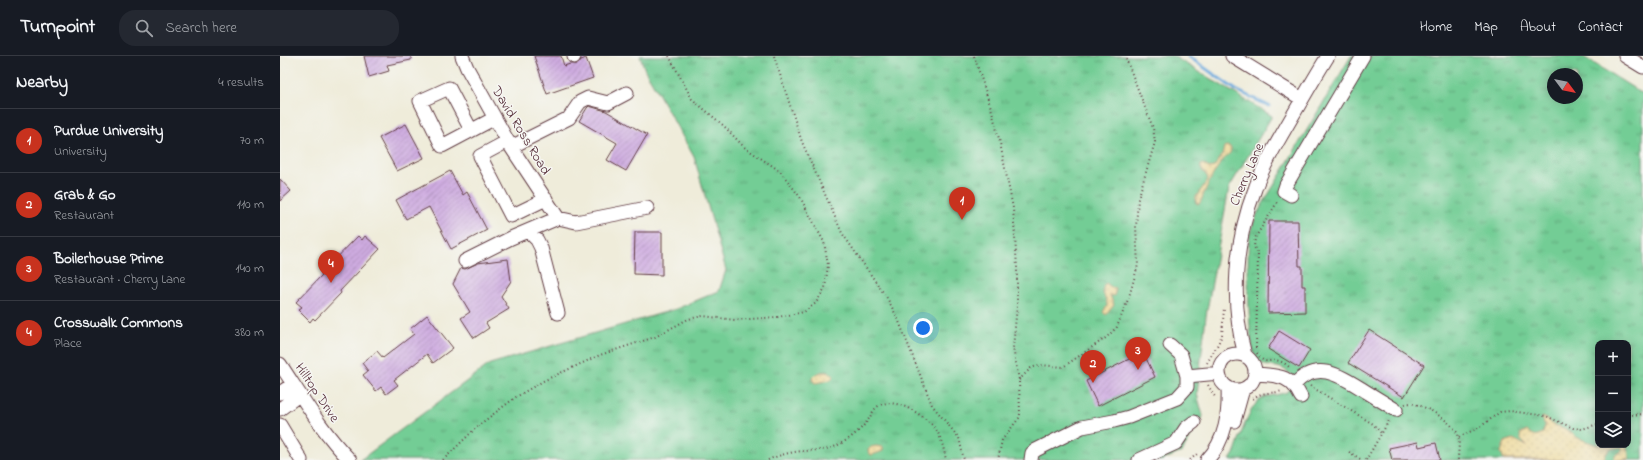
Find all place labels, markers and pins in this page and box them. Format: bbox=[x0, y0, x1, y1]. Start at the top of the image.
pin: 1 bbox=[949, 187, 975, 220]
pin: 4 bbox=[318, 250, 344, 283]
pin: 3 bbox=[1125, 337, 1151, 370]
pin: 2 bbox=[1080, 350, 1106, 383]

